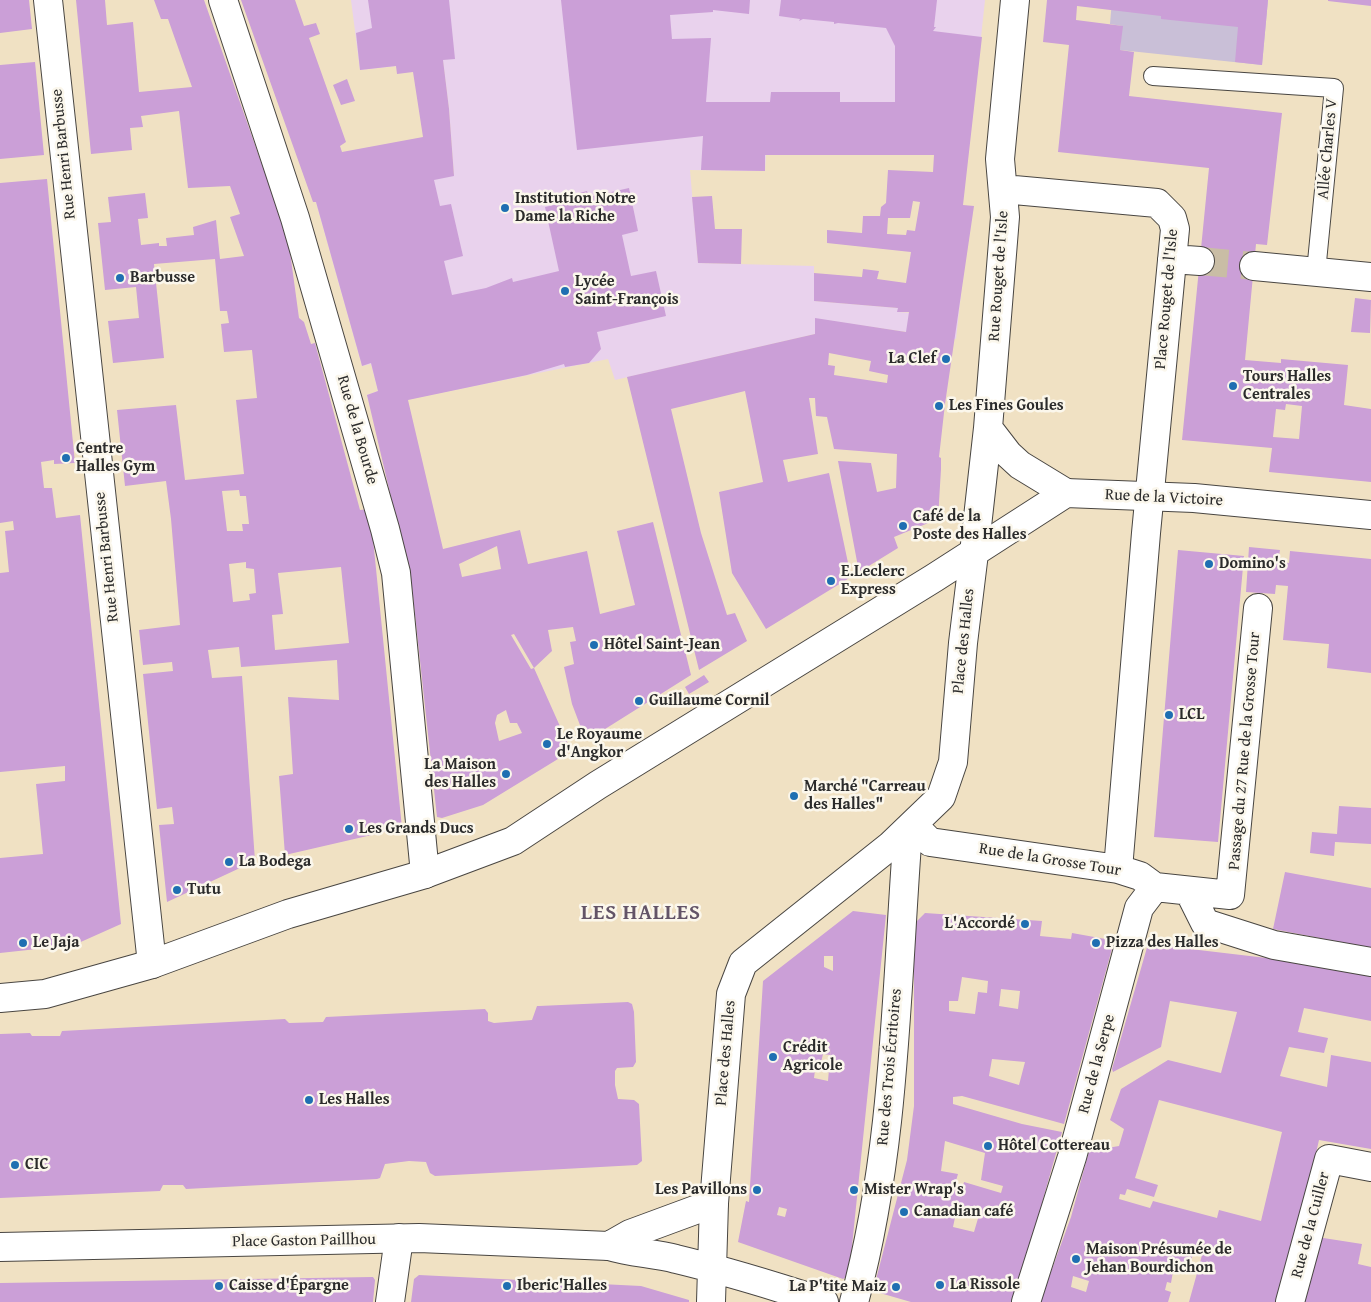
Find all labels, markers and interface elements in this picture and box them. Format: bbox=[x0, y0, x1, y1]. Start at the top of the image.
street label: Rue Henri Barbusse bbox=[48, 88, 80, 220]
street label: Allée Charles V bbox=[1314, 98, 1342, 200]
place label: Institution Notre Dame la Riche bbox=[515, 189, 636, 227]
marker: Institution Notre Dame la Riche bbox=[499, 202, 511, 214]
street label: Rue Rouget de l'Isle bbox=[985, 210, 1013, 342]
street label: Place Rouget de l'Isle bbox=[1151, 228, 1183, 370]
place label: Barbusse bbox=[130, 268, 195, 288]
marker: Barbusse bbox=[114, 272, 126, 284]
place label: Lycée Saint-François bbox=[575, 272, 679, 310]
marker: Lycée Saint-François bbox=[559, 285, 571, 297]
place label: La Clef bbox=[888, 349, 936, 369]
marker: La Clef bbox=[940, 353, 952, 365]
place label: Tours Halles Centrales bbox=[1243, 367, 1331, 405]
street label: Rue de la Bourde bbox=[332, 373, 382, 487]
marker: Tours Halles Centrales bbox=[1227, 380, 1239, 392]
place label: Les Fines Goules bbox=[949, 396, 1064, 416]
marker: Les Fines Goules bbox=[933, 400, 945, 412]
place label: Centre Halles Gym bbox=[76, 439, 155, 477]
marker: Centre Halles Gym bbox=[60, 452, 72, 464]
street label: Rue de la Victoire bbox=[1104, 485, 1224, 511]
street label: Rue Henri Barbusse bbox=[91, 491, 123, 623]
place label: Café de la Poste des Halles bbox=[913, 507, 1027, 545]
marker: Café de la Poste des Halles bbox=[897, 520, 909, 532]
place label: Domino's bbox=[1219, 554, 1286, 574]
marker: Domino's bbox=[1203, 558, 1215, 570]
place label: E.Leclerc Express bbox=[841, 562, 905, 600]
marker: E.Leclerc Express bbox=[825, 575, 837, 587]
street label: Place des Halles bbox=[949, 587, 979, 695]
street label: Passage du 27 Rue de la Grosse Tour bbox=[1225, 631, 1265, 871]
place label: Hôtel Saint-Jean bbox=[604, 635, 720, 655]
marker: Hôtel Saint-Jean bbox=[588, 639, 600, 651]
place label: Guillaume Cornil bbox=[649, 691, 770, 711]
marker: Guillaume Cornil bbox=[633, 695, 645, 707]
place label: LCL bbox=[1179, 705, 1205, 725]
marker: LCL bbox=[1163, 709, 1175, 721]
place label: Le Royaume d'Angkor bbox=[557, 725, 642, 763]
marker: Le Royaume d'Angkor bbox=[541, 738, 553, 750]
place label: La Maison des Halles bbox=[424, 755, 496, 793]
marker: La Maison des Halles bbox=[500, 768, 512, 780]
place label: Marché "Carreau des Halles" bbox=[804, 777, 926, 815]
marker: Marché "Carreau des Halles" bbox=[788, 790, 800, 802]
place label: Les Grands Ducs bbox=[359, 819, 474, 839]
marker: Les Grands Ducs bbox=[343, 823, 355, 835]
street label: Rue de la Grosse Tour bbox=[978, 839, 1122, 881]
place label: La Bodega bbox=[239, 852, 311, 872]
marker: La Bodega bbox=[223, 856, 235, 868]
place label: Tutu bbox=[187, 880, 221, 900]
marker: Tutu bbox=[171, 884, 183, 896]
district label: LES HALLES bbox=[580, 901, 702, 927]
place label: L'Accordé bbox=[944, 914, 1015, 934]
marker: L'Accordé bbox=[1019, 918, 1031, 930]
place label: Le Jaja bbox=[33, 933, 79, 953]
place label: Pizza des Halles bbox=[1106, 933, 1219, 953]
marker: Le Jaja bbox=[17, 937, 29, 949]
marker: Pizza des Halles bbox=[1090, 937, 1102, 949]
street label: Rue des Trois Écritoires bbox=[874, 988, 906, 1146]
street label: Place des Halles bbox=[712, 1000, 740, 1106]
street label: Rue de la Serpe bbox=[1075, 1012, 1119, 1116]
place label: Crédit Agricole bbox=[783, 1038, 843, 1076]
marker: Crédit Agricole bbox=[767, 1051, 779, 1063]
place label: Les Halles bbox=[319, 1090, 390, 1110]
marker: Les Halles bbox=[303, 1094, 315, 1106]
place label: Hôtel Cottereau bbox=[998, 1136, 1110, 1156]
marker: Hôtel Cottereau bbox=[982, 1140, 994, 1152]
place label: CIC bbox=[25, 1155, 48, 1175]
marker: CIC bbox=[9, 1159, 21, 1171]
street label: Rue de la Cuiller bbox=[1288, 1170, 1334, 1280]
place label: Les Pavillons bbox=[655, 1180, 747, 1200]
place label: Mister Wrap's bbox=[864, 1180, 964, 1200]
marker: Les Pavillons bbox=[751, 1184, 763, 1196]
marker: Mister Wrap's bbox=[848, 1184, 860, 1196]
place label: Canadian café bbox=[914, 1202, 1013, 1222]
marker: Canadian café bbox=[898, 1206, 910, 1218]
street label: Place Gaston Paillhou bbox=[232, 1230, 376, 1252]
place label: Maison Présumée de Jehan Bourdichon bbox=[1086, 1240, 1232, 1278]
marker: Maison Présumée de Jehan Bourdichon bbox=[1070, 1253, 1082, 1265]
place label: La Rissole bbox=[950, 1275, 1020, 1295]
place label: Caisse d'Épargne bbox=[229, 1276, 349, 1296]
place label: Iberic'Halles bbox=[517, 1276, 607, 1296]
place label: La P'tite Maiz bbox=[789, 1277, 886, 1297]
marker: La Rissole bbox=[934, 1279, 946, 1291]
marker: Caisse d'Épargne bbox=[213, 1280, 225, 1292]
marker: Iberic'Halles bbox=[501, 1280, 513, 1292]
marker: La P'tite Maiz bbox=[890, 1281, 902, 1293]

